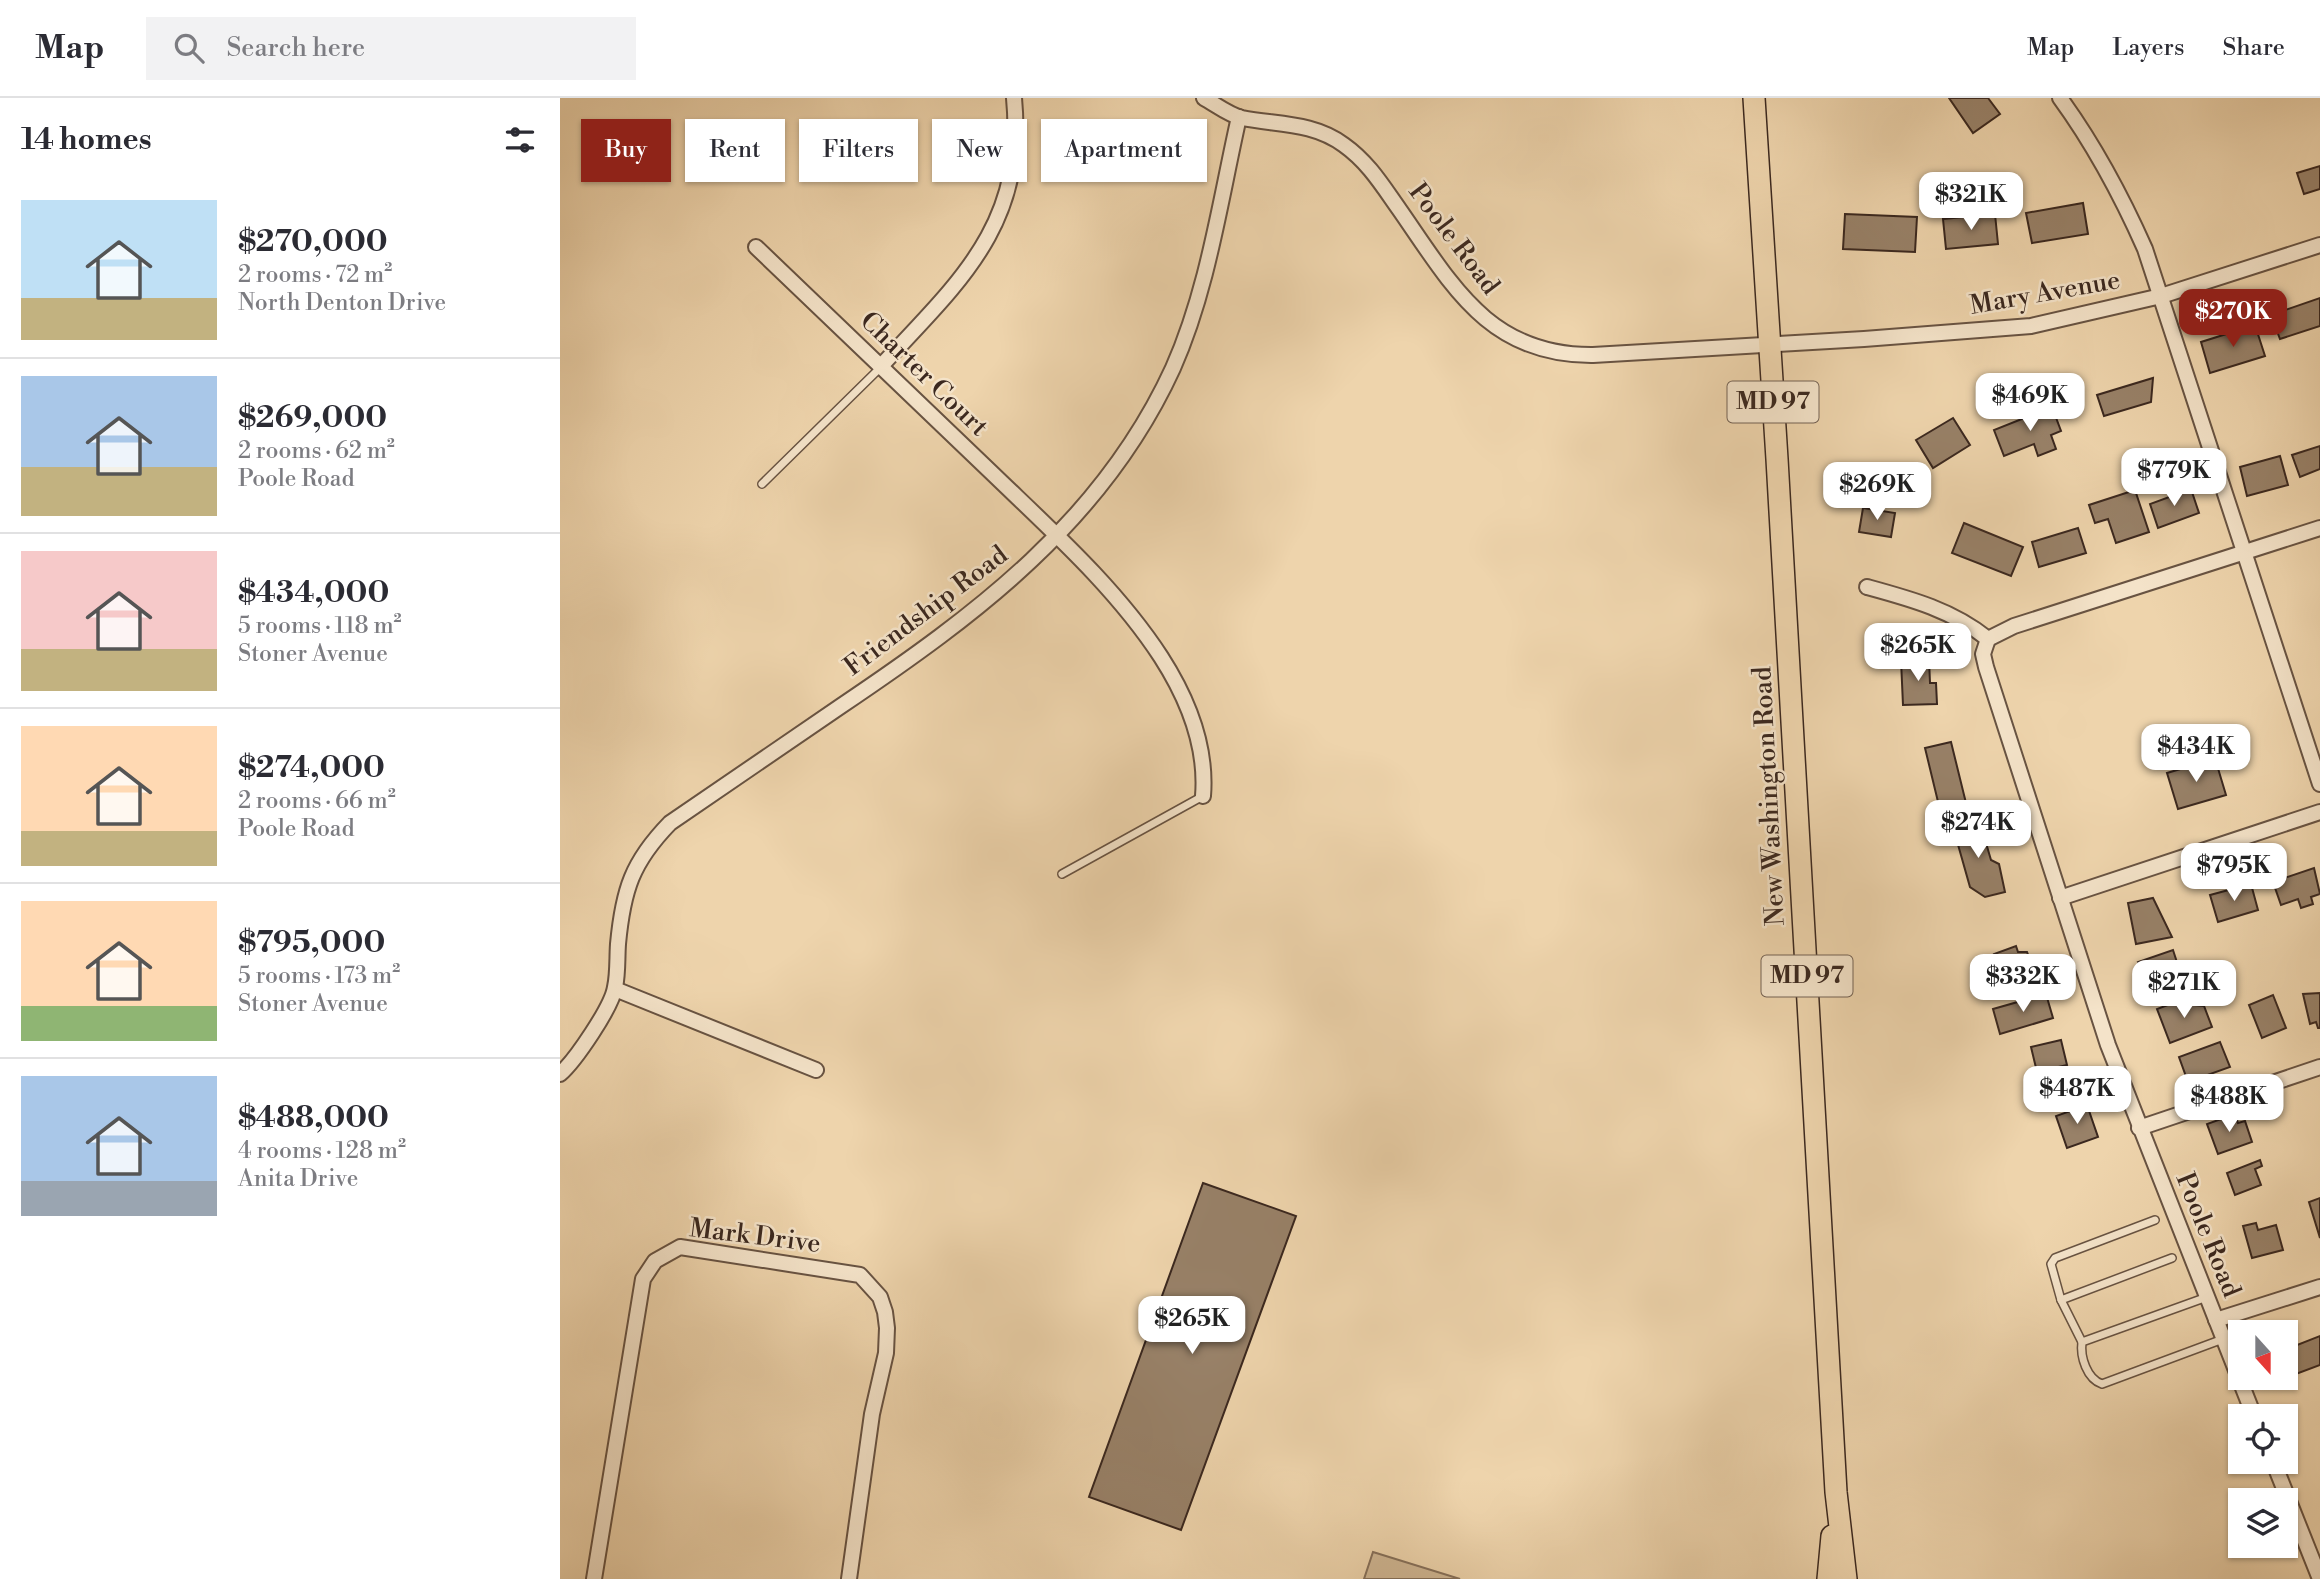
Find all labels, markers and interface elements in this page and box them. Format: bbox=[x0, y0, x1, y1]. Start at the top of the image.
search box bbox=[146, 17, 636, 80]
text: Map bbox=[35, 28, 104, 69]
icon: search bbox=[170, 29, 208, 67]
text: Search here bbox=[226, 32, 365, 64]
text: Map bbox=[2027, 33, 2074, 63]
text: Layers bbox=[2112, 33, 2184, 63]
text: Share bbox=[2222, 33, 2285, 63]
chip: Buy bbox=[581, 119, 671, 182]
chip: Rent bbox=[685, 119, 785, 182]
chip: Filters bbox=[799, 119, 918, 182]
chip: New bbox=[932, 119, 1027, 182]
chip: Apartment bbox=[1041, 119, 1207, 182]
text: 14 homes bbox=[21, 121, 152, 159]
icon: filters bbox=[501, 121, 539, 159]
pin: $321K bbox=[1922, 172, 2020, 232]
street label: Poole Road bbox=[1402, 177, 1507, 301]
text: $321K bbox=[1935, 181, 2007, 209]
text: $270,000 bbox=[238, 223, 388, 261]
icon: home bbox=[77, 228, 161, 312]
text: 2 rooms · 72 m² bbox=[238, 261, 392, 289]
street label: Mary Avenue bbox=[1967, 264, 2123, 322]
text: North Denton Drive bbox=[238, 289, 446, 317]
pin: $270K bbox=[2184, 289, 2282, 349]
text: $270K bbox=[2195, 298, 2271, 326]
street label: Charter Court bbox=[853, 305, 995, 443]
pin: $469K bbox=[1981, 374, 2079, 433]
road number: MD 97 bbox=[1728, 382, 1818, 422]
text: $469K bbox=[1992, 382, 2068, 410]
text: $269,000 bbox=[238, 399, 387, 437]
icon: home bbox=[77, 404, 161, 488]
text: 2 rooms · 62 m² bbox=[238, 437, 395, 465]
pin: $779K bbox=[2125, 448, 2223, 508]
text: $779K bbox=[2137, 457, 2211, 485]
pin: $269K bbox=[1828, 462, 1926, 522]
text: Poole Road bbox=[238, 465, 355, 493]
text: $269K bbox=[1839, 471, 1915, 499]
street label: Friendship Road bbox=[838, 539, 1014, 683]
text: $434,000 bbox=[238, 574, 389, 612]
icon: home bbox=[77, 579, 161, 663]
text: 5 rooms · 118 m² bbox=[238, 612, 402, 640]
pin: $265K bbox=[1869, 624, 1967, 683]
text: $265K bbox=[1880, 632, 1956, 660]
text: Stoner Avenue bbox=[238, 640, 388, 668]
street label: New Washington Road bbox=[1746, 665, 1792, 926]
pin: $434K bbox=[2147, 724, 2245, 784]
text: $434K bbox=[2157, 733, 2235, 761]
text: $274,000 bbox=[238, 749, 385, 787]
icon: home bbox=[77, 754, 161, 838]
text: 2 rooms · 66 m² bbox=[238, 787, 396, 815]
pin: $274K bbox=[1929, 800, 2027, 860]
text: $274K bbox=[1941, 809, 2015, 837]
text: Poole Road bbox=[238, 815, 355, 843]
pin: $795K bbox=[2185, 844, 2283, 903]
text: $795K bbox=[2197, 852, 2271, 880]
text: $795,000 bbox=[238, 924, 385, 962]
icon: home bbox=[77, 929, 161, 1013]
pin: $332K bbox=[1974, 954, 2072, 1014]
road number: MD 97 bbox=[1762, 956, 1852, 996]
pin: $271K bbox=[2135, 960, 2233, 1020]
text: 5 rooms · 173 m² bbox=[238, 962, 400, 990]
text: $332K bbox=[1986, 963, 2060, 991]
text: $271K bbox=[2148, 969, 2220, 997]
text: Stoner Avenue bbox=[238, 990, 388, 1018]
pin: $487K bbox=[2028, 1066, 2126, 1126]
pin: $488K bbox=[2180, 1074, 2278, 1134]
text: $487K bbox=[2039, 1075, 2115, 1103]
text: $488K bbox=[2190, 1083, 2268, 1111]
text: $488,000 bbox=[238, 1099, 389, 1137]
icon: home bbox=[77, 1104, 161, 1188]
text: 4 rooms · 128 m² bbox=[238, 1137, 406, 1165]
text: Anita Drive bbox=[238, 1165, 358, 1193]
street label: Poole Road bbox=[2168, 1168, 2248, 1302]
street label: Mark Drive bbox=[687, 1212, 823, 1260]
pin: $265K bbox=[1143, 1296, 1241, 1356]
text: $265K bbox=[1154, 1305, 1230, 1333]
north arrow bbox=[2228, 1320, 2298, 1390]
map controls bbox=[2228, 1320, 2298, 1558]
button: locate bbox=[2228, 1404, 2298, 1474]
button: layers bbox=[2228, 1488, 2298, 1558]

